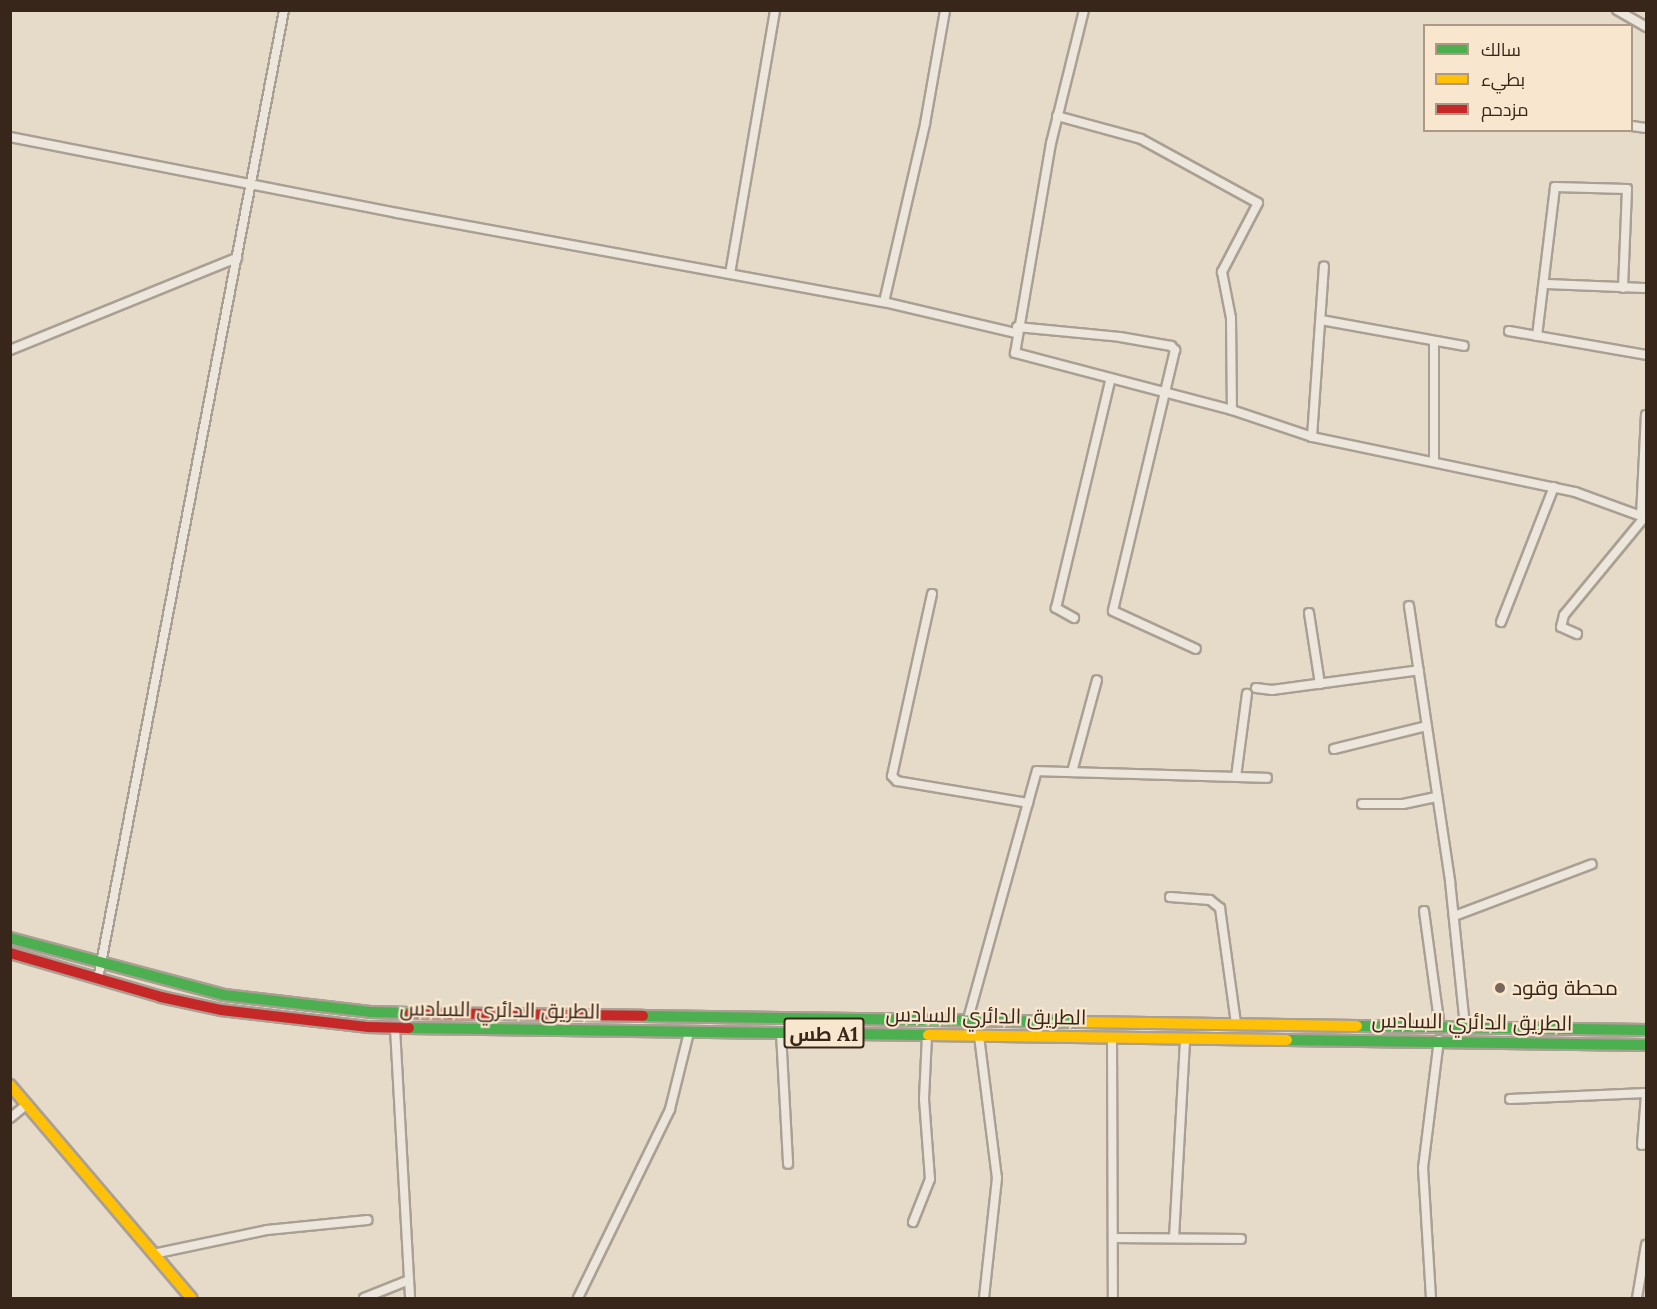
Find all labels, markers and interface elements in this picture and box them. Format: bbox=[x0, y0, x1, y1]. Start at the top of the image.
legend bbox=[1423, 24, 1633, 132]
text: سالك bbox=[1481, 38, 1521, 61]
text: بطيء bbox=[1481, 68, 1525, 91]
text: مزدحم bbox=[1481, 98, 1529, 121]
place label: محطة وقود bbox=[1512, 975, 1618, 1001]
marker: محطة وقود bbox=[1493, 981, 1507, 995]
street label: الطريق الدائري السادس bbox=[399, 996, 601, 1024]
street label: الطريق الدائري السادس bbox=[885, 1002, 1087, 1030]
street label: الطريق الدائري السادس bbox=[1371, 1008, 1573, 1036]
road number: طس A1 bbox=[784, 1016, 864, 1050]

